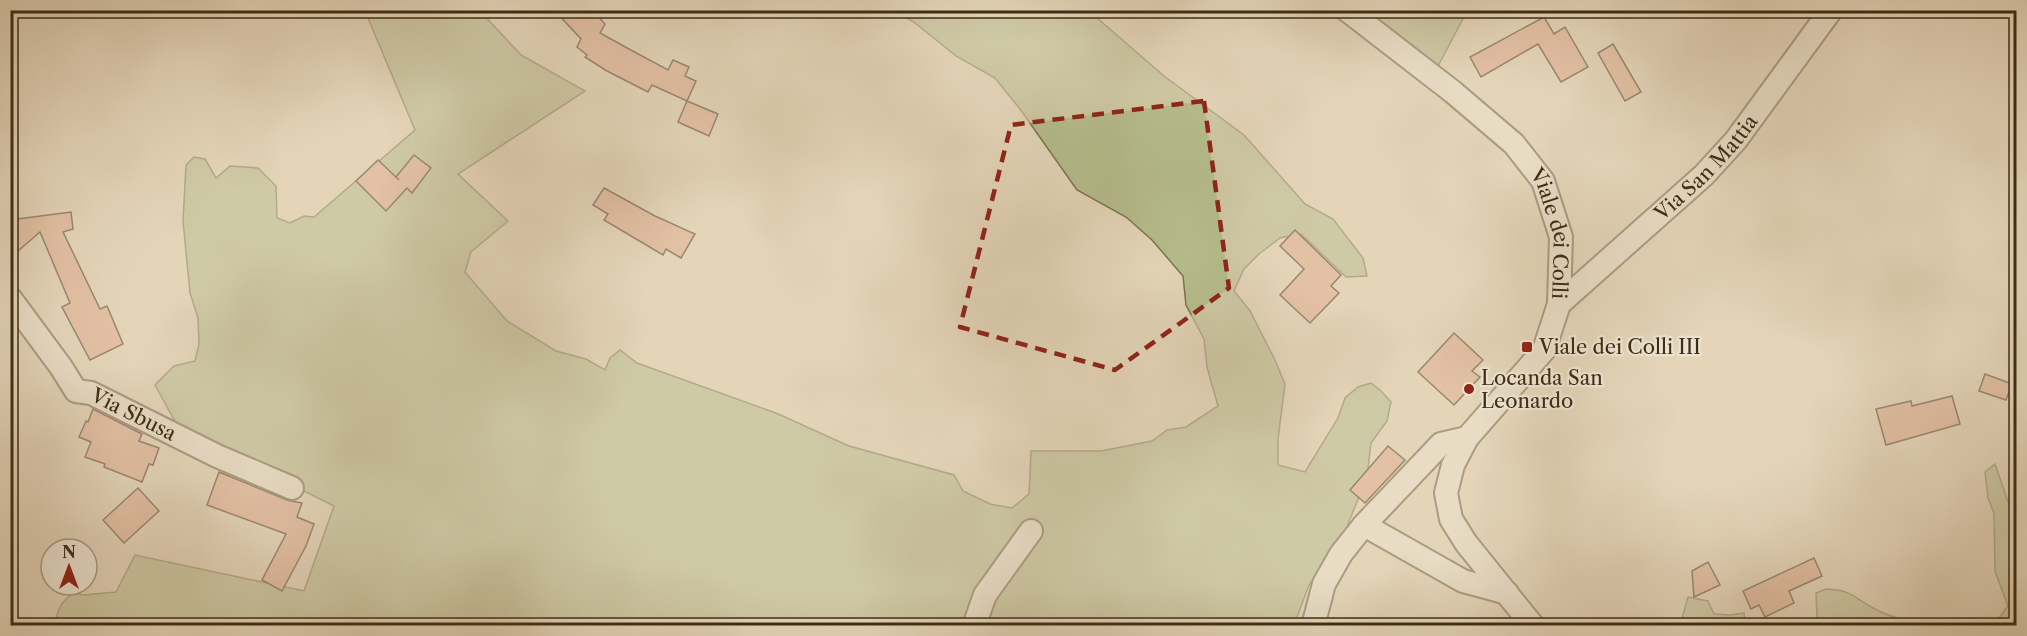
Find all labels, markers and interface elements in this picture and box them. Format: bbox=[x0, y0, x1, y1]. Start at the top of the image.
street label: Via San Mattia bbox=[1649, 110, 1763, 226]
street label: Viale dei Colli bbox=[1525, 162, 1574, 299]
place label: Viale dei Colli III bbox=[1538, 335, 1701, 359]
marker: Viale dei Colli III bbox=[1520, 340, 1534, 354]
place label: Locanda San Leonardo bbox=[1481, 366, 1603, 413]
marker: Locanda San Leonardo bbox=[1462, 382, 1476, 396]
street label: Via Sbusa bbox=[86, 383, 181, 446]
north arrow bbox=[39, 537, 99, 597]
text: N bbox=[62, 542, 76, 562]

